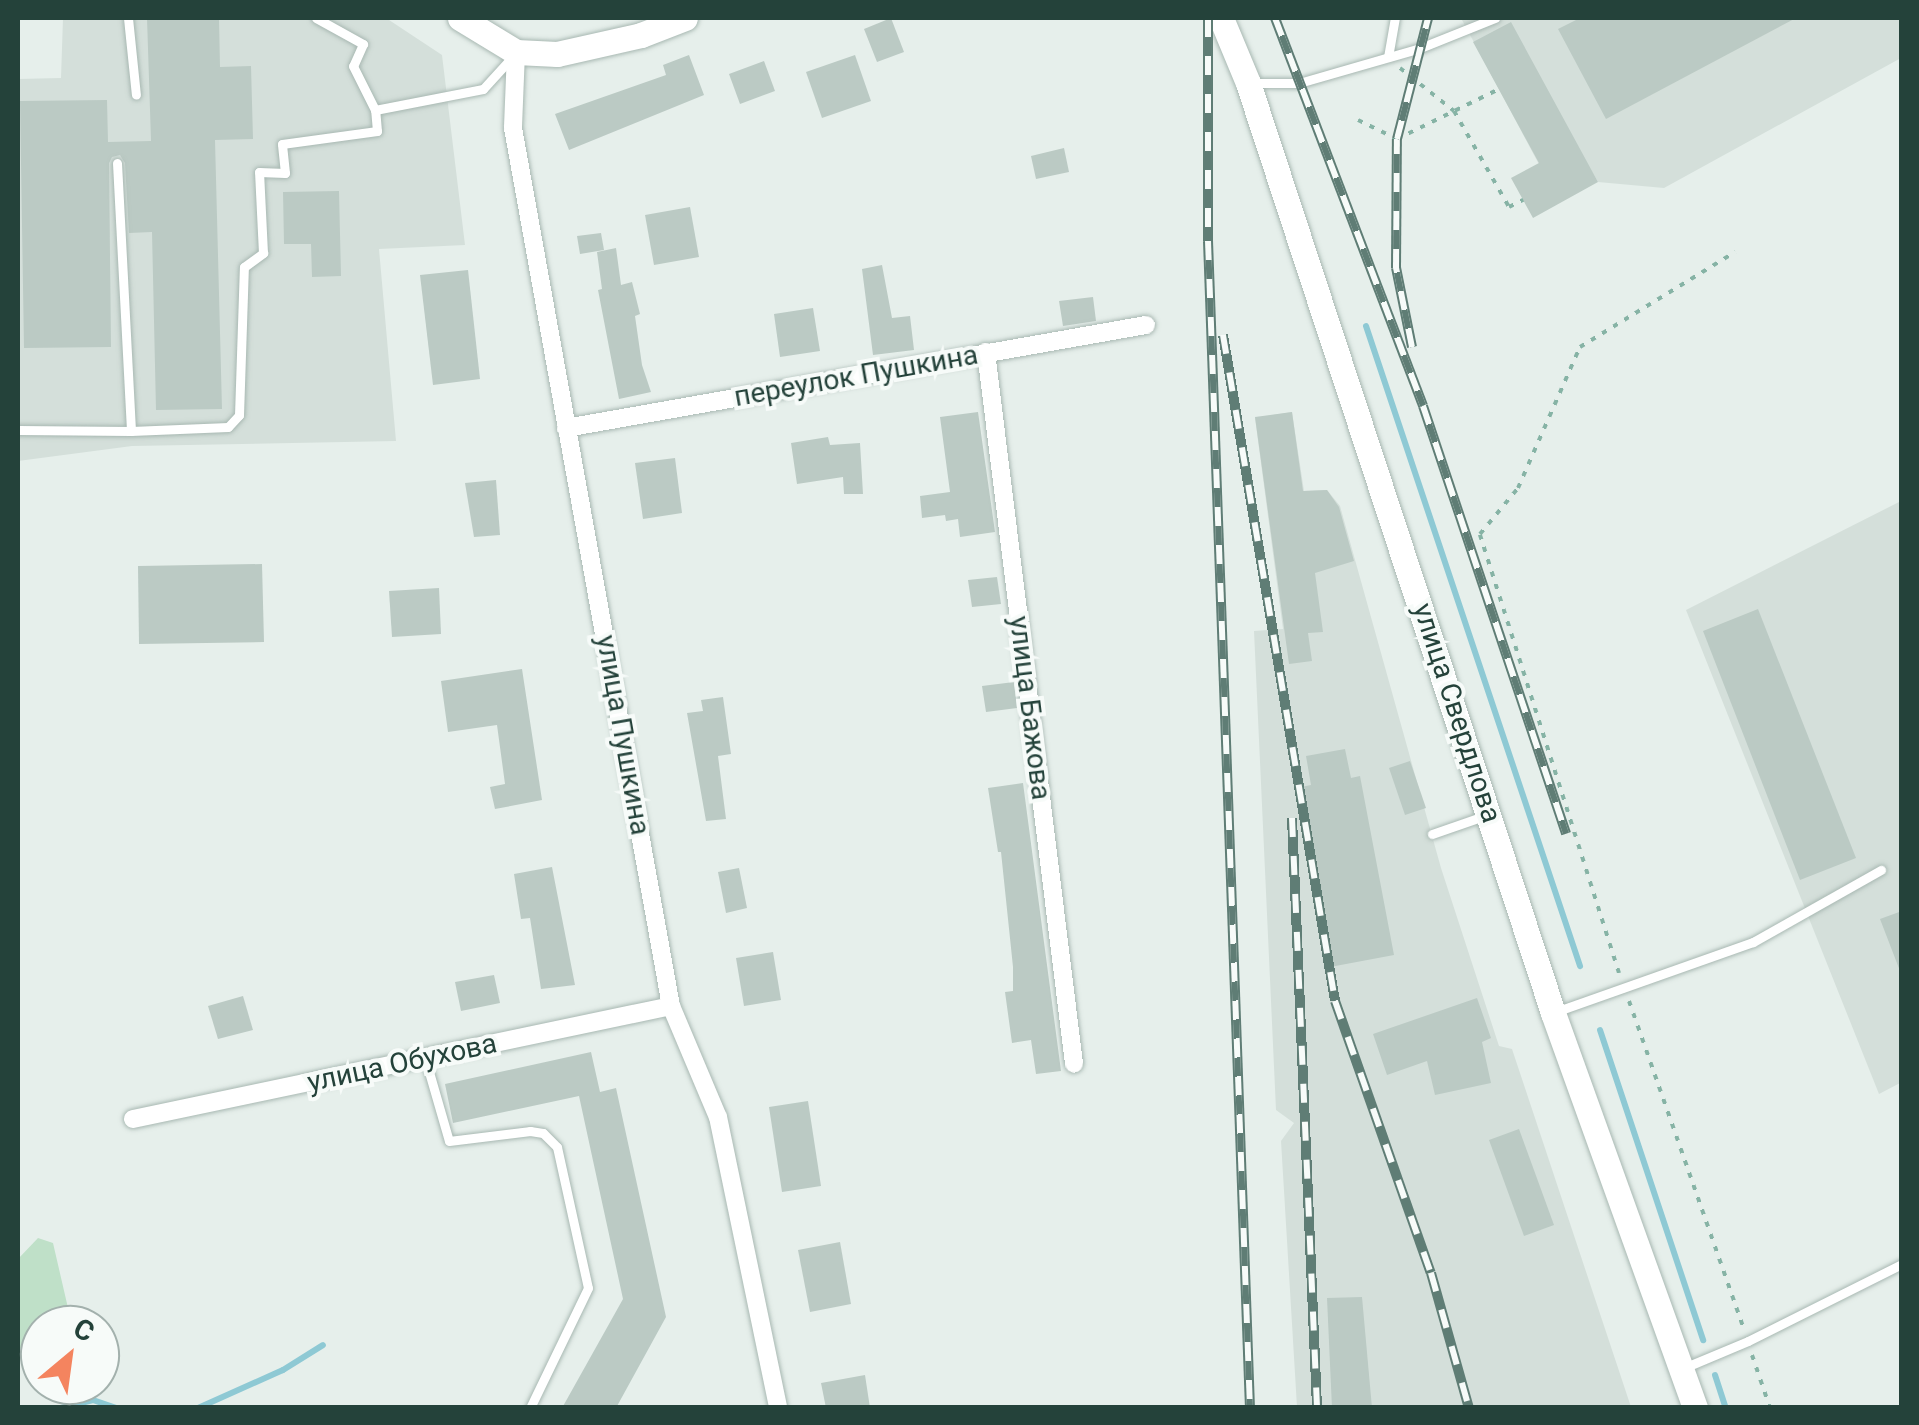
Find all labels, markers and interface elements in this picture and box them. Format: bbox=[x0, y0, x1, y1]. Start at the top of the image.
street label: переулок Пушкина bbox=[732, 338, 980, 414]
street label: улица Свердлова bbox=[1406, 599, 1508, 827]
street label: улица Бажова bbox=[1002, 614, 1058, 802]
street label: улица Пушкина bbox=[589, 632, 657, 838]
street label: улица Обухова bbox=[304, 1027, 500, 1099]
north arrow bbox=[20, 1305, 120, 1405]
text: С bbox=[68, 1311, 100, 1349]

